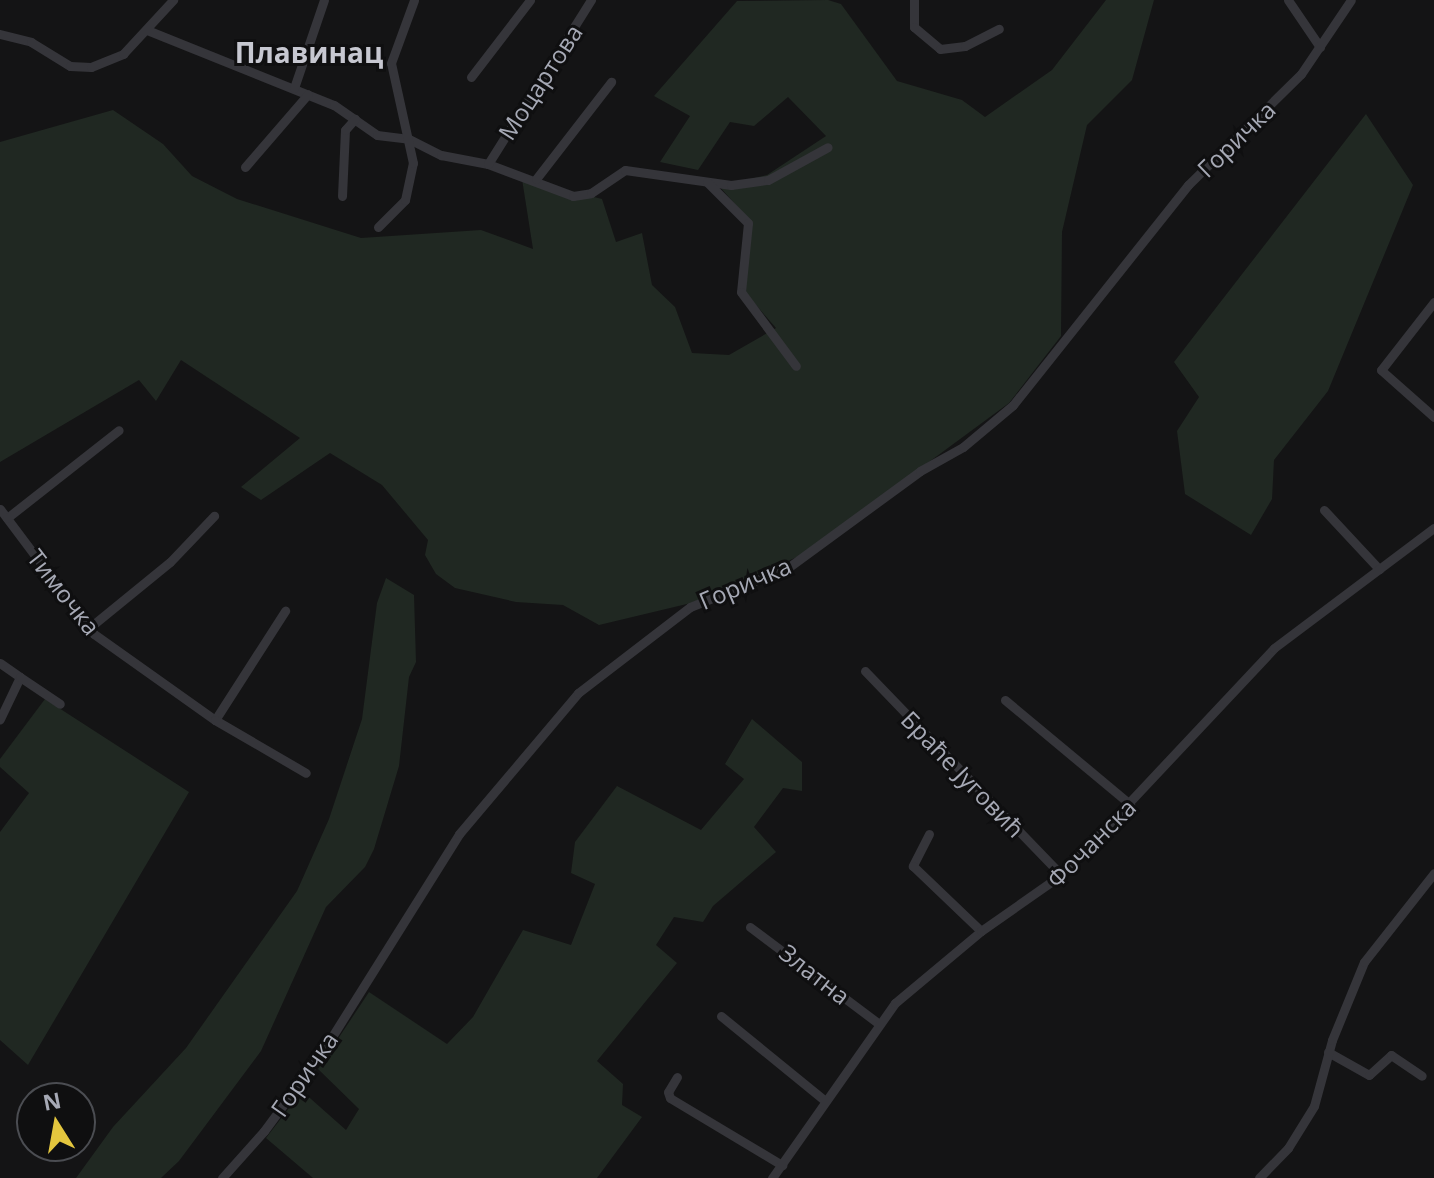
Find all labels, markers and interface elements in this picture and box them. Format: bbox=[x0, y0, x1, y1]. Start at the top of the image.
street label: Моцартова bbox=[492, 19, 588, 145]
district label: Плавинац bbox=[235, 35, 383, 69]
street label: Горичка bbox=[1191, 95, 1281, 183]
street label: Тимочка bbox=[22, 543, 106, 641]
street label: Горичка bbox=[695, 551, 795, 615]
street label: Браће Југовић bbox=[896, 705, 1030, 843]
street label: Фочанска bbox=[1041, 793, 1141, 893]
street label: Златна bbox=[774, 938, 856, 1010]
street label: Горичка bbox=[264, 1026, 344, 1122]
north arrow bbox=[16, 1082, 96, 1162]
text: N bbox=[40, 1084, 63, 1117]

